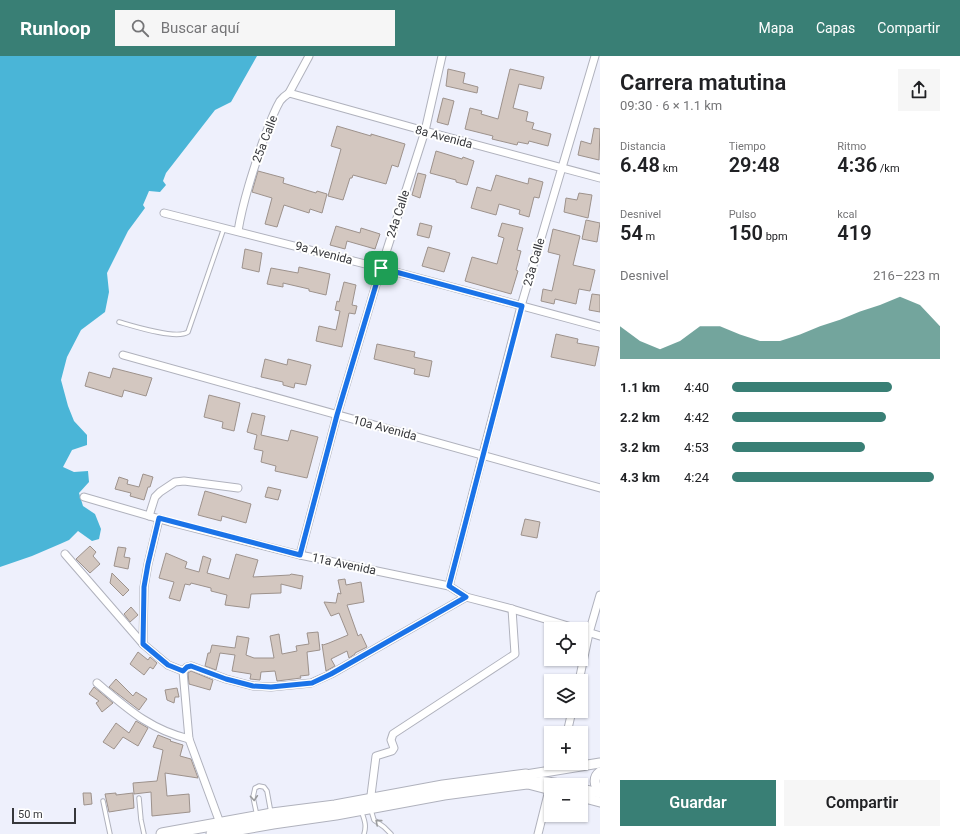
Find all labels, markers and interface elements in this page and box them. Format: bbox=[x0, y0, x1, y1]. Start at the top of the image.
search box bbox=[115, 10, 395, 46]
text: Runloop bbox=[20, 17, 91, 40]
icon: search bbox=[129, 17, 151, 39]
text: Buscar aquí bbox=[161, 19, 239, 37]
text: Mapa bbox=[759, 20, 794, 36]
text: Capas bbox=[816, 20, 855, 36]
text: Compartir bbox=[877, 20, 940, 36]
button: share bbox=[898, 69, 940, 111]
text: Carrera matutina bbox=[620, 70, 786, 95]
text: 09:30 · 6 × 1.1 km bbox=[620, 98, 722, 113]
street label: 25a Calle bbox=[250, 113, 280, 165]
street label: 8a Avenida bbox=[414, 123, 474, 151]
text: Distancia bbox=[620, 140, 666, 153]
text: Tiempo bbox=[729, 140, 766, 153]
text: Ritmo bbox=[837, 140, 866, 153]
text: 6.48 bbox=[620, 153, 660, 177]
text: 29:48 bbox=[729, 153, 780, 177]
text: 4:36 bbox=[837, 153, 877, 177]
text: km bbox=[660, 162, 678, 175]
text: /km bbox=[877, 162, 900, 175]
street label: 24a Calle bbox=[384, 188, 412, 240]
text: Desnivel bbox=[620, 208, 661, 221]
text: Pulso bbox=[729, 208, 756, 221]
text: kcal bbox=[837, 208, 857, 221]
text: 54 bbox=[620, 221, 643, 245]
text: 150 bbox=[729, 221, 763, 245]
text: 419 bbox=[837, 221, 872, 245]
text: m bbox=[643, 230, 655, 243]
text: bpm bbox=[763, 230, 788, 243]
street label: 23a Calle bbox=[520, 236, 548, 288]
street label: 9a Avenida bbox=[294, 239, 354, 267]
pin bbox=[364, 251, 398, 285]
icon: arrive bbox=[370, 257, 392, 279]
text: Desnivel bbox=[620, 268, 669, 283]
text: 216–223 m bbox=[873, 268, 940, 283]
text: 1.1 km bbox=[620, 380, 660, 395]
text: 4:40 bbox=[684, 380, 709, 395]
text: 2.2 km bbox=[620, 410, 660, 425]
text: 4:42 bbox=[684, 410, 709, 425]
street label: 10a Avenida bbox=[352, 413, 418, 443]
text: 3.2 km bbox=[620, 440, 660, 455]
text: 4:53 bbox=[684, 440, 709, 455]
text: 4.3 km bbox=[620, 470, 660, 485]
text: 4:24 bbox=[684, 470, 709, 485]
street label: 11a Avenida bbox=[311, 550, 377, 578]
map controls bbox=[544, 622, 588, 822]
button: locate bbox=[544, 622, 588, 666]
button: layers bbox=[544, 674, 588, 718]
button: + bbox=[544, 726, 588, 770]
button: − bbox=[544, 778, 588, 822]
button: Guardar bbox=[620, 780, 776, 826]
button: Compartir bbox=[784, 780, 940, 826]
one-way arrow bbox=[250, 794, 259, 801]
scale bar bbox=[12, 806, 76, 825]
text: 50 m bbox=[18, 808, 43, 821]
one-way arrow bbox=[375, 820, 383, 827]

